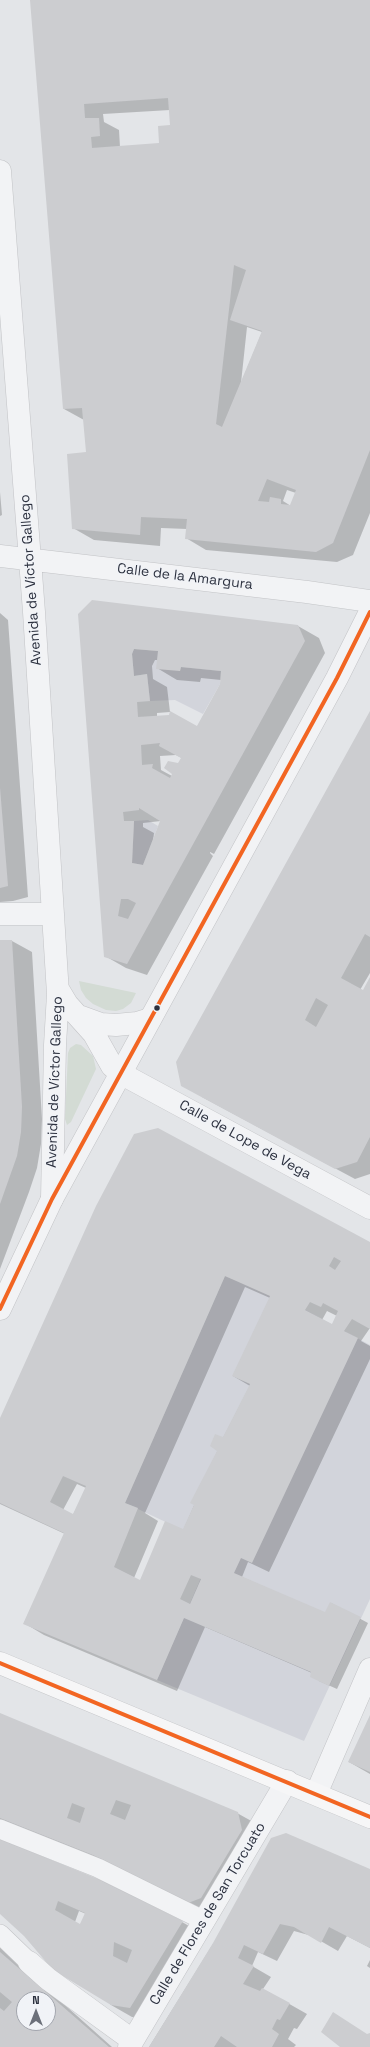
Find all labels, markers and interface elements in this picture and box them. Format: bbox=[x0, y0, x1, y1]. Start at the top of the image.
street label: Avenida de Víctor Gallego bbox=[17, 494, 45, 666]
street label: Calle de la Amargura bbox=[116, 560, 254, 594]
street label: Avenida de Víctor Gallego bbox=[44, 996, 66, 1168]
unlabelled marker bbox=[152, 1003, 162, 1013]
street label: Calle de Lope de Vega bbox=[176, 1097, 314, 1183]
street label: Calle de Flores de San Torcuato bbox=[147, 1820, 269, 2008]
north arrow bbox=[16, 1991, 56, 2031]
text: N bbox=[32, 1993, 40, 2007]

